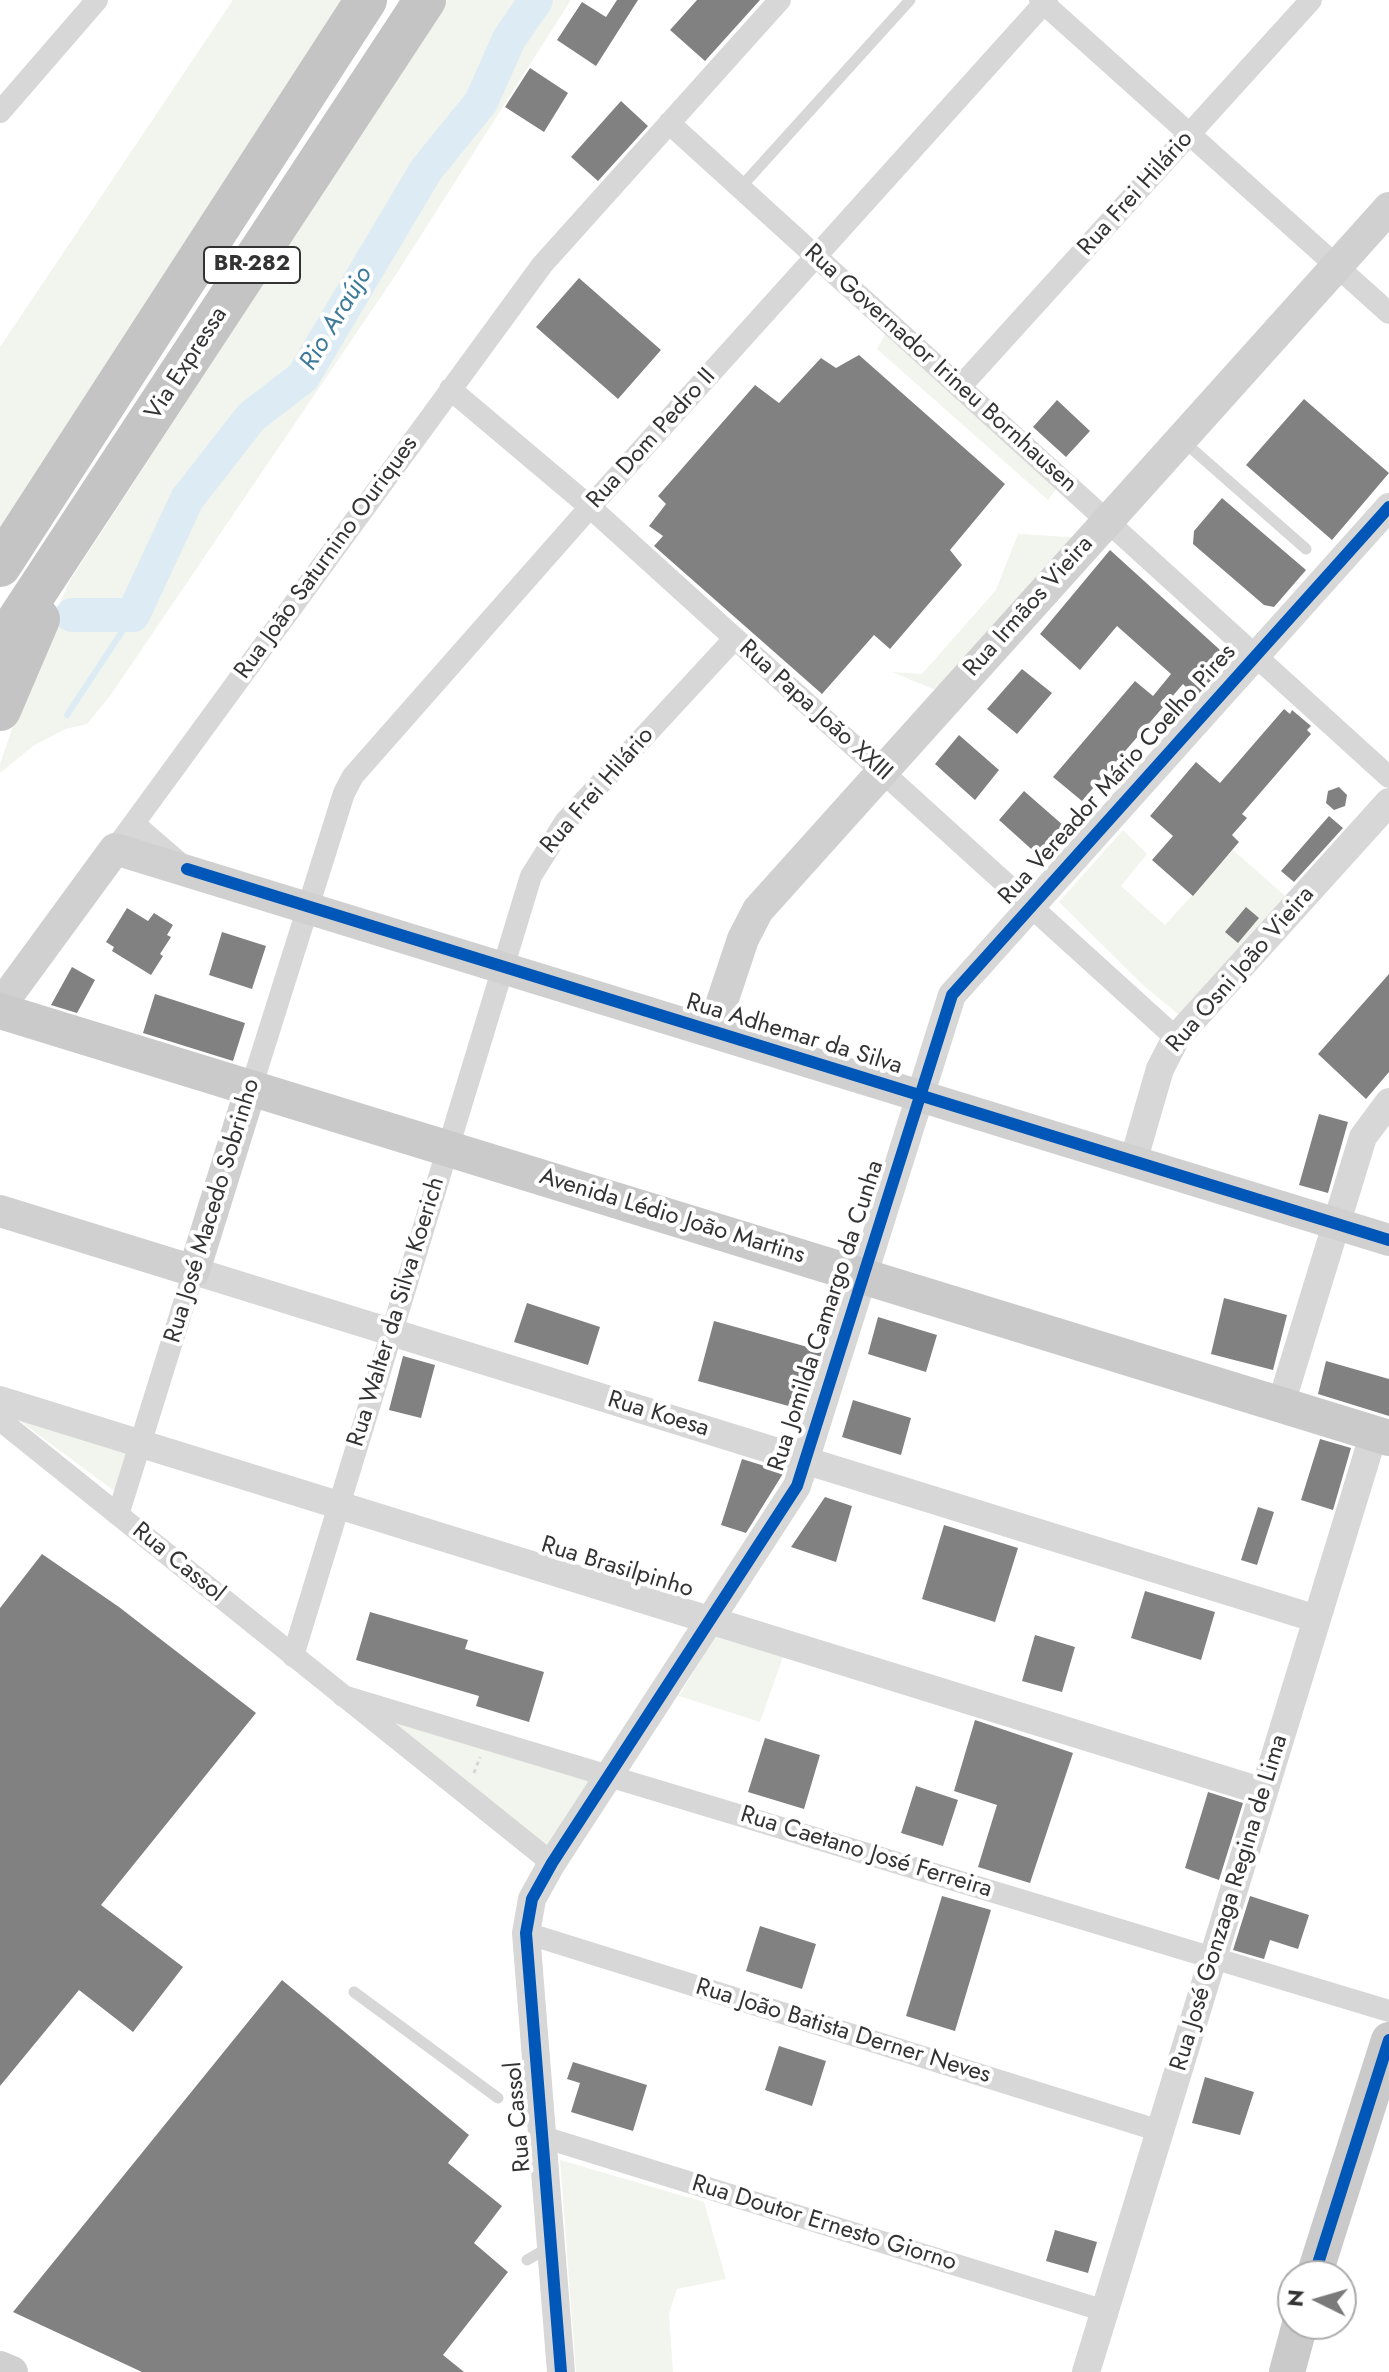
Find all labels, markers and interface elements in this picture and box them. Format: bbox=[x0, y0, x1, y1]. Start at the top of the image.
street label: Rua Frei Hilário bbox=[1072, 126, 1200, 262]
street label: Rua Governador Irineu Bornhausen bbox=[798, 239, 1082, 499]
road number: BR-282 bbox=[204, 247, 300, 283]
water label: Rio Araújo bbox=[294, 262, 380, 376]
street label: Via Expressa bbox=[140, 302, 234, 426]
street label: Rua Dom Pedro II bbox=[582, 363, 722, 515]
street label: Rua João Saturnino Ouriques bbox=[229, 431, 425, 685]
street label: Rua Irmãos Vieira bbox=[958, 531, 1100, 683]
street label: Rua Papa João XXIII bbox=[732, 635, 898, 787]
street label: Rua Vereador Mário Coelho Pires bbox=[993, 639, 1243, 911]
street label: Rua Frei Hilário bbox=[535, 722, 661, 860]
street label: Rua Osni João Vieira bbox=[1161, 881, 1321, 1059]
street label: Rua Adhemar da Silva bbox=[682, 988, 906, 1082]
street label: Rua José Macedo Sobrinho bbox=[159, 1076, 267, 1346]
street label: Rua Jomilda Camargo da Cunha bbox=[763, 1157, 891, 1475]
street label: Avenida Lédio João Martins bbox=[536, 1163, 808, 1271]
street label: Rua Walter da Silva Koerich bbox=[342, 1174, 452, 1450]
street label: Rua Koesa bbox=[604, 1386, 712, 1444]
street label: Rua Cassol bbox=[126, 1517, 230, 1609]
street label: Rua Brasilpinho bbox=[537, 1531, 697, 1605]
street label: Rua José Gonzaga Regina de Lima bbox=[1165, 1732, 1295, 2074]
street label: Rua Caetano José Ferreira bbox=[737, 1801, 995, 1905]
street label: Rua João Batista Derner Neves bbox=[692, 1973, 994, 2091]
street label: Rua Cassol bbox=[500, 2061, 538, 2173]
street label: Rua Doutor Ernesto Giorno bbox=[688, 2170, 960, 2278]
north arrow bbox=[1277, 2260, 1357, 2340]
text: N bbox=[1278, 2288, 1312, 2308]

